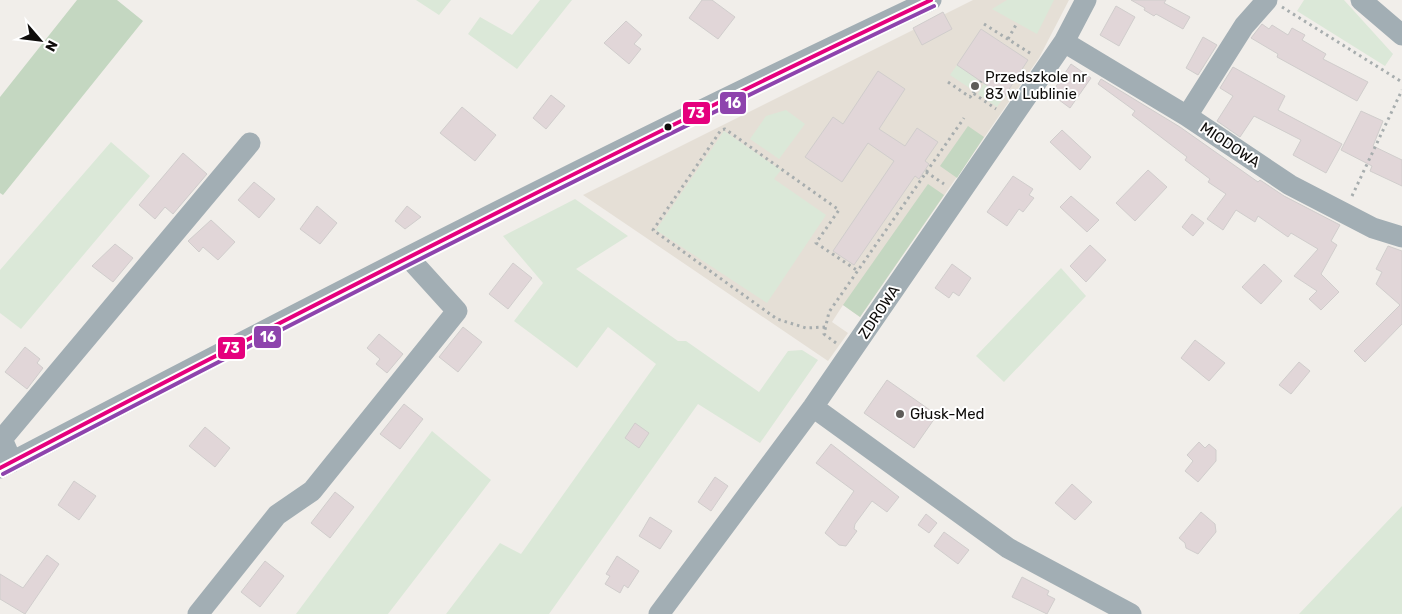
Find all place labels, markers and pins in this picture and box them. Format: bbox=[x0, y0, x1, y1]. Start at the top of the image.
place label: Przedszkole nr 83 w Lublinie bbox=[985, 68, 1087, 103]
marker: Przedszkole nr 83 w Lublinie bbox=[969, 80, 981, 92]
unlabelled marker bbox=[663, 122, 673, 132]
place label: Głusk-Med bbox=[910, 405, 985, 423]
marker: Głusk-Med bbox=[894, 408, 906, 420]

